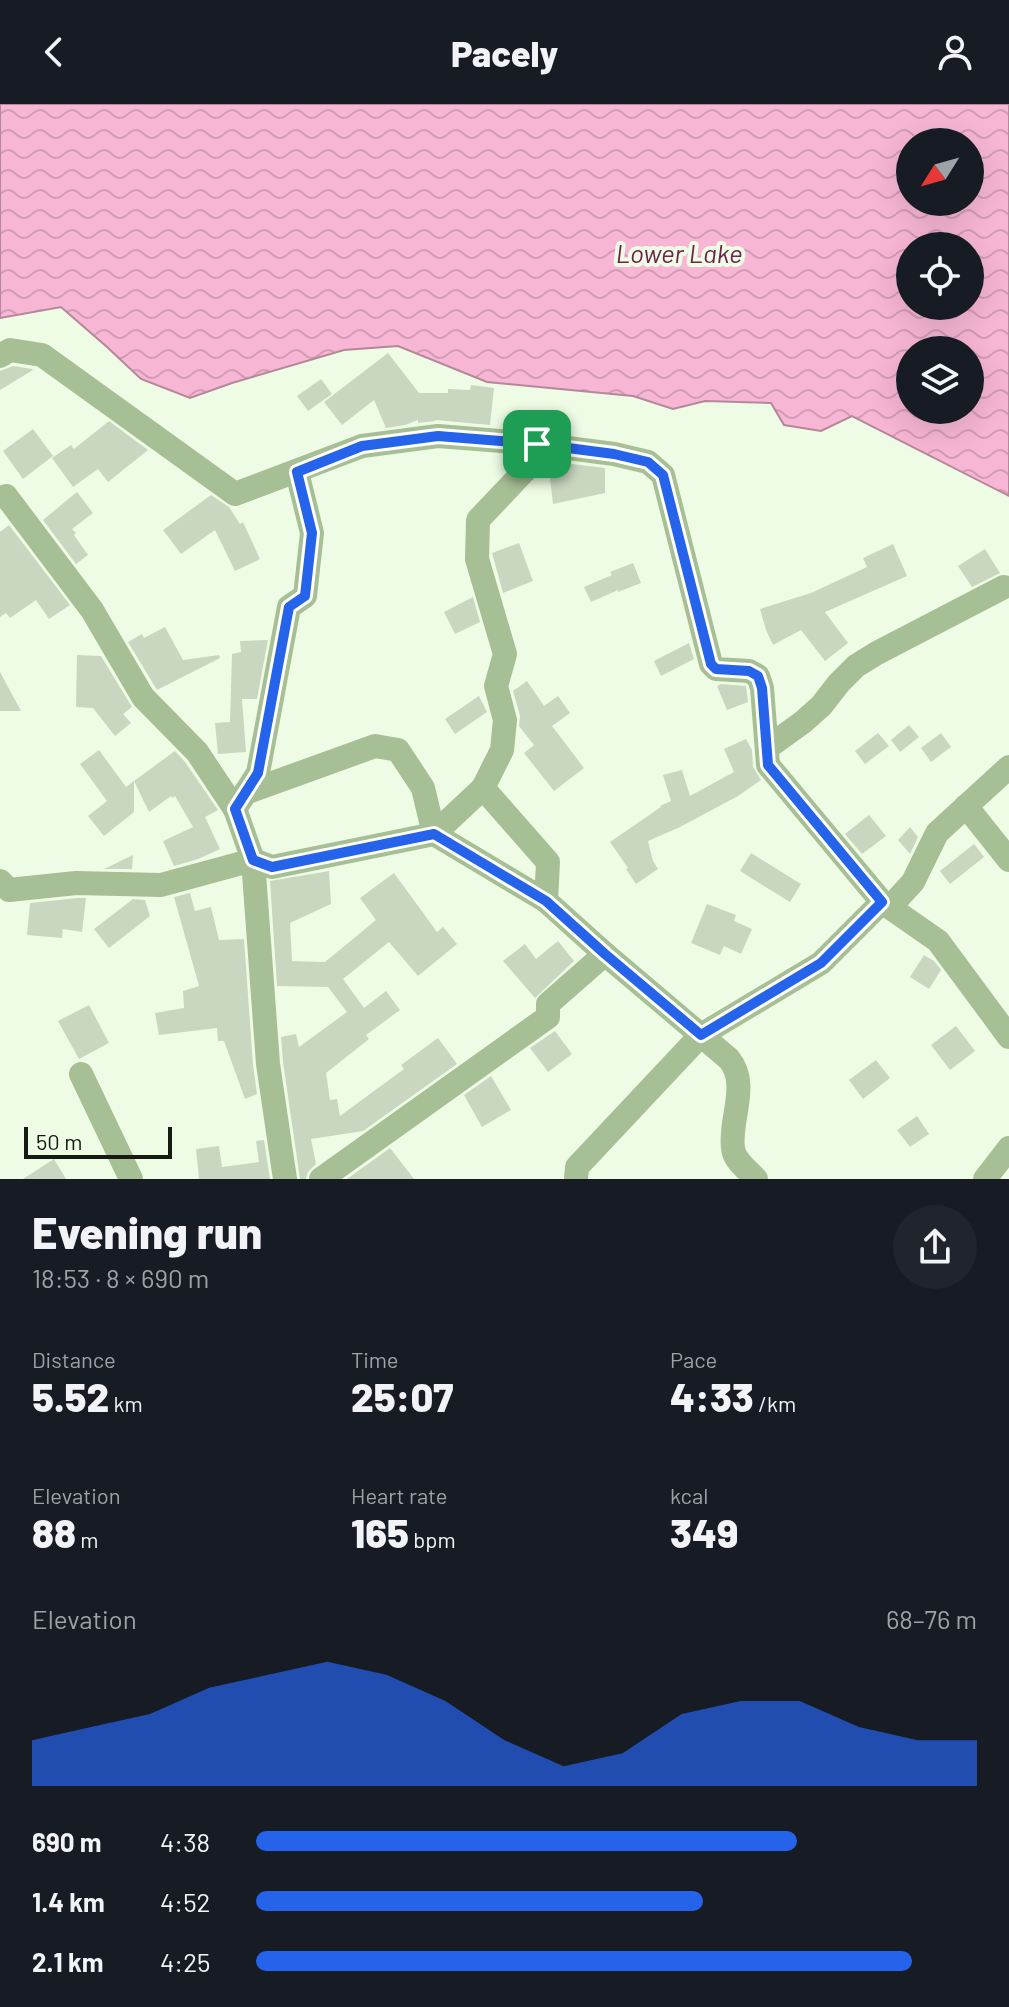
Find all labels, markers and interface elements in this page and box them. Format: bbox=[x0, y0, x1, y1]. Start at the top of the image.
icon: back bbox=[32, 30, 76, 74]
icon: person bbox=[933, 30, 977, 74]
text: Pacely bbox=[451, 31, 558, 74]
north arrow bbox=[896, 128, 984, 216]
map controls bbox=[896, 128, 984, 424]
button: locate bbox=[896, 232, 984, 320]
water label: Lower Lake bbox=[616, 237, 742, 268]
button: layers bbox=[896, 336, 984, 424]
pin bbox=[503, 410, 571, 478]
icon: arrive bbox=[515, 422, 559, 466]
scale bar bbox=[24, 1123, 172, 1159]
text: 50 m bbox=[36, 1128, 82, 1154]
text: Evening run bbox=[32, 1205, 262, 1258]
button: share bbox=[893, 1205, 977, 1289]
text: 18:53 · 8 × 690 m bbox=[32, 1262, 209, 1293]
text: Distance bbox=[32, 1346, 116, 1372]
text: Time bbox=[351, 1346, 399, 1372]
text: Pace bbox=[670, 1346, 717, 1372]
text: 5.52 bbox=[32, 1372, 109, 1420]
text: 25:07 bbox=[351, 1372, 454, 1420]
text: 4:33 bbox=[670, 1372, 754, 1420]
text: km bbox=[109, 1390, 143, 1416]
text: /km bbox=[754, 1390, 796, 1416]
text: Elevation bbox=[32, 1482, 121, 1508]
text: Heart rate bbox=[351, 1482, 448, 1508]
text: kcal bbox=[670, 1482, 708, 1508]
text: 88 bbox=[32, 1508, 76, 1556]
text: 165 bbox=[351, 1508, 409, 1556]
text: 349 bbox=[670, 1508, 738, 1556]
text: m bbox=[76, 1526, 99, 1552]
text: bpm bbox=[409, 1526, 456, 1552]
text: Elevation bbox=[32, 1603, 137, 1634]
text: 68–76 m bbox=[886, 1603, 977, 1634]
text: 690 m bbox=[32, 1826, 102, 1857]
text: 4:38 bbox=[160, 1826, 210, 1857]
text: 1.4 km bbox=[32, 1886, 105, 1917]
text: 4:52 bbox=[160, 1886, 210, 1917]
text: 2.1 km bbox=[32, 1946, 104, 1977]
text: 4:25 bbox=[160, 1946, 210, 1977]

